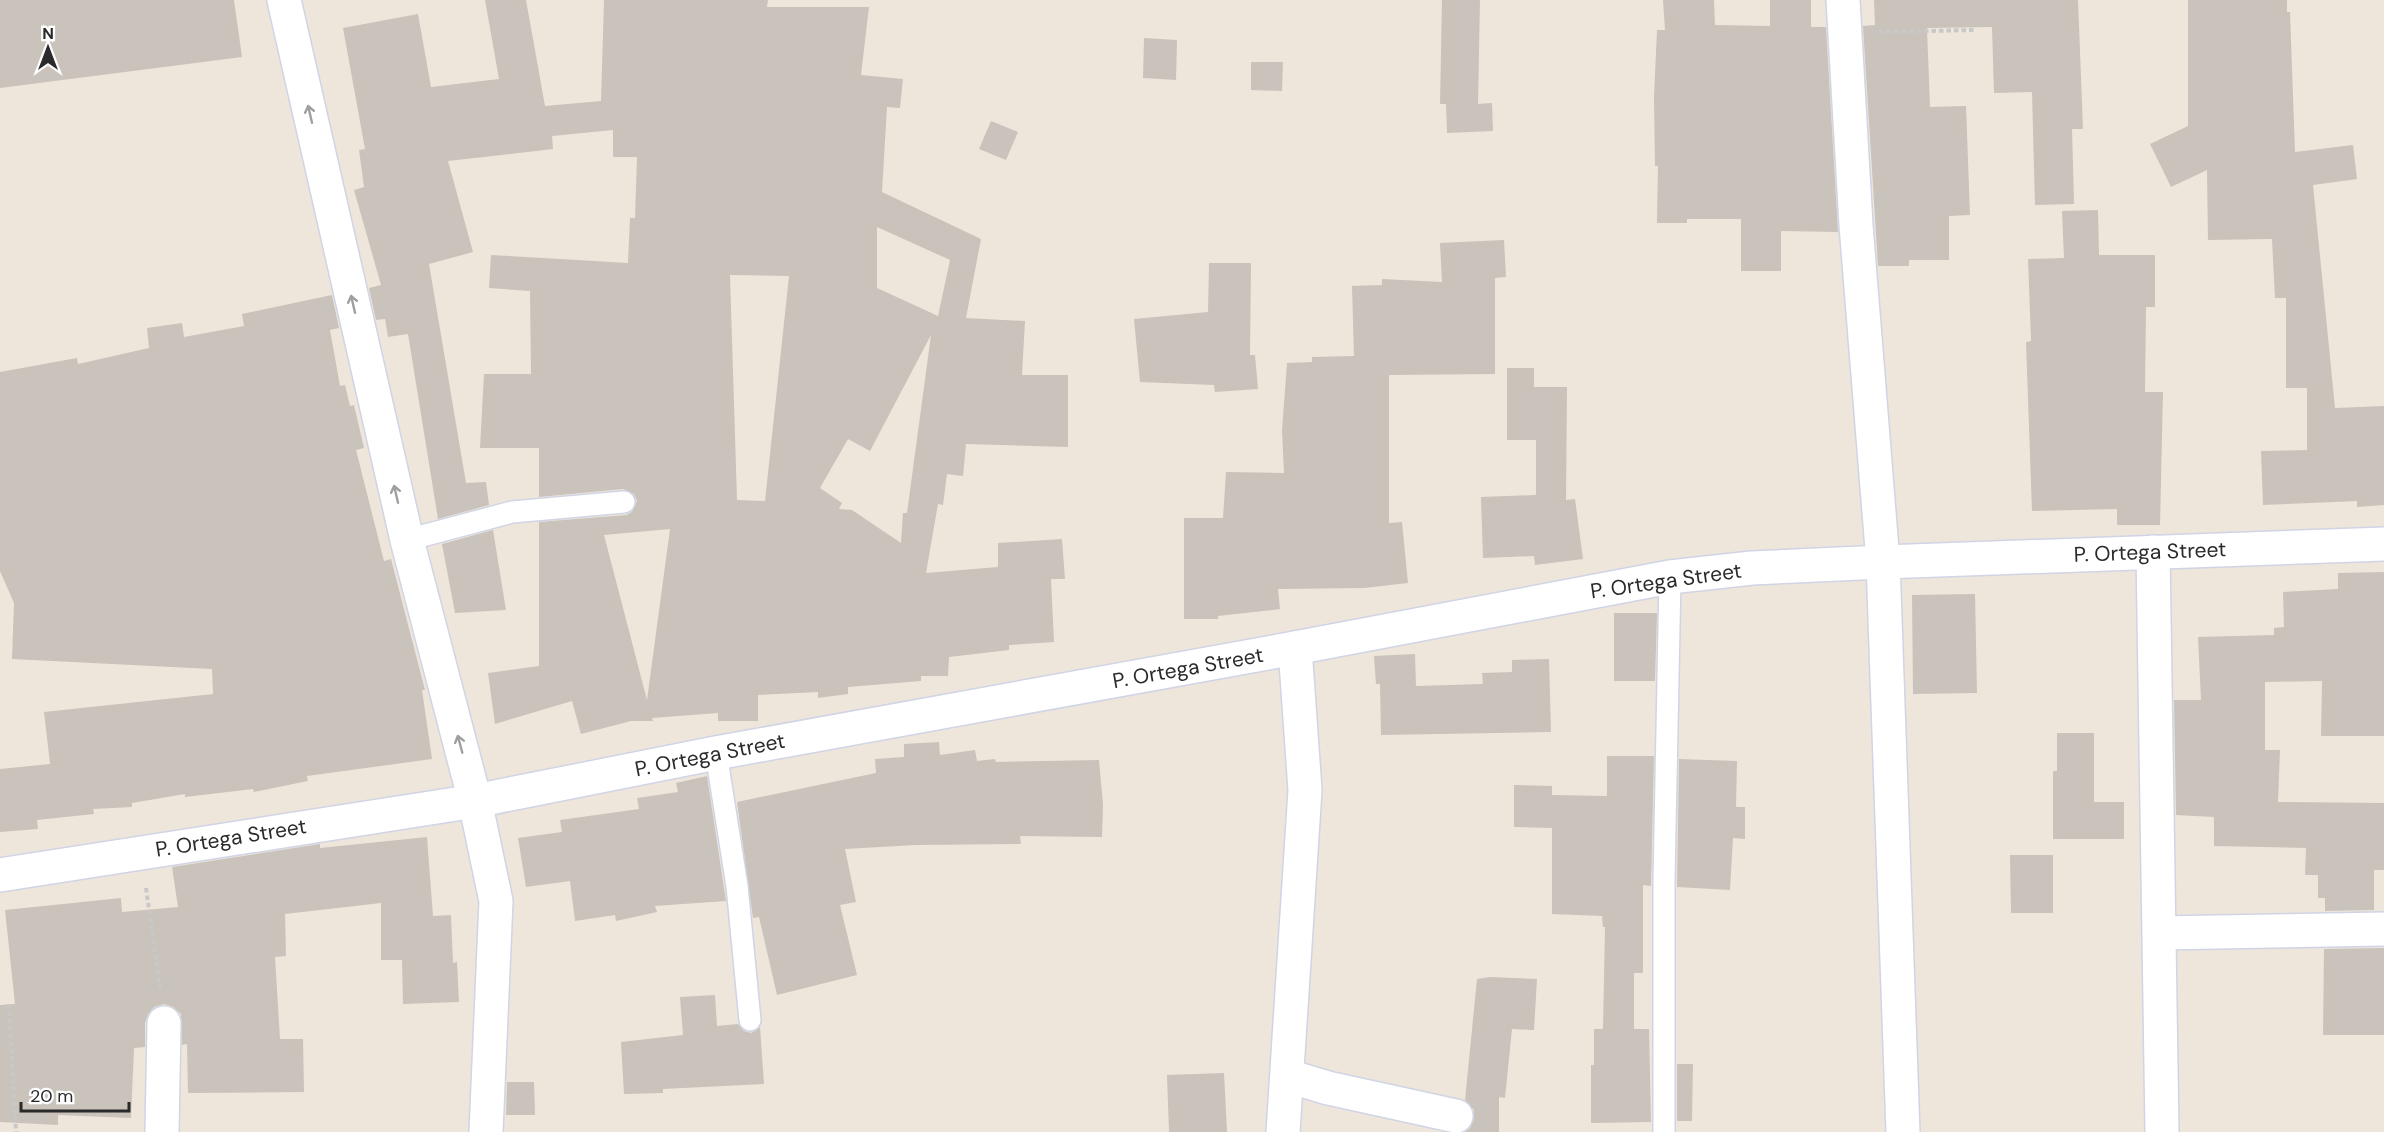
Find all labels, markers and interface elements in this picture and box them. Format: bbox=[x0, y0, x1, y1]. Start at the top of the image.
north arrow bbox=[18, 18, 78, 78]
text: N bbox=[42, 23, 54, 44]
one-way arrow bbox=[304, 105, 315, 124]
one-way arrow bbox=[347, 295, 358, 314]
one-way arrow bbox=[390, 485, 401, 504]
street label: P. Ortega Street bbox=[2073, 535, 2227, 569]
street label: P. Ortega Street bbox=[1589, 557, 1743, 605]
street label: P. Ortega Street bbox=[1110, 641, 1266, 695]
street label: P. Ortega Street bbox=[632, 727, 788, 783]
one-way arrow bbox=[454, 735, 466, 754]
street label: P. Ortega Street bbox=[153, 812, 309, 864]
scale bar bbox=[21, 1075, 129, 1113]
text: 20 m bbox=[30, 1084, 73, 1108]

